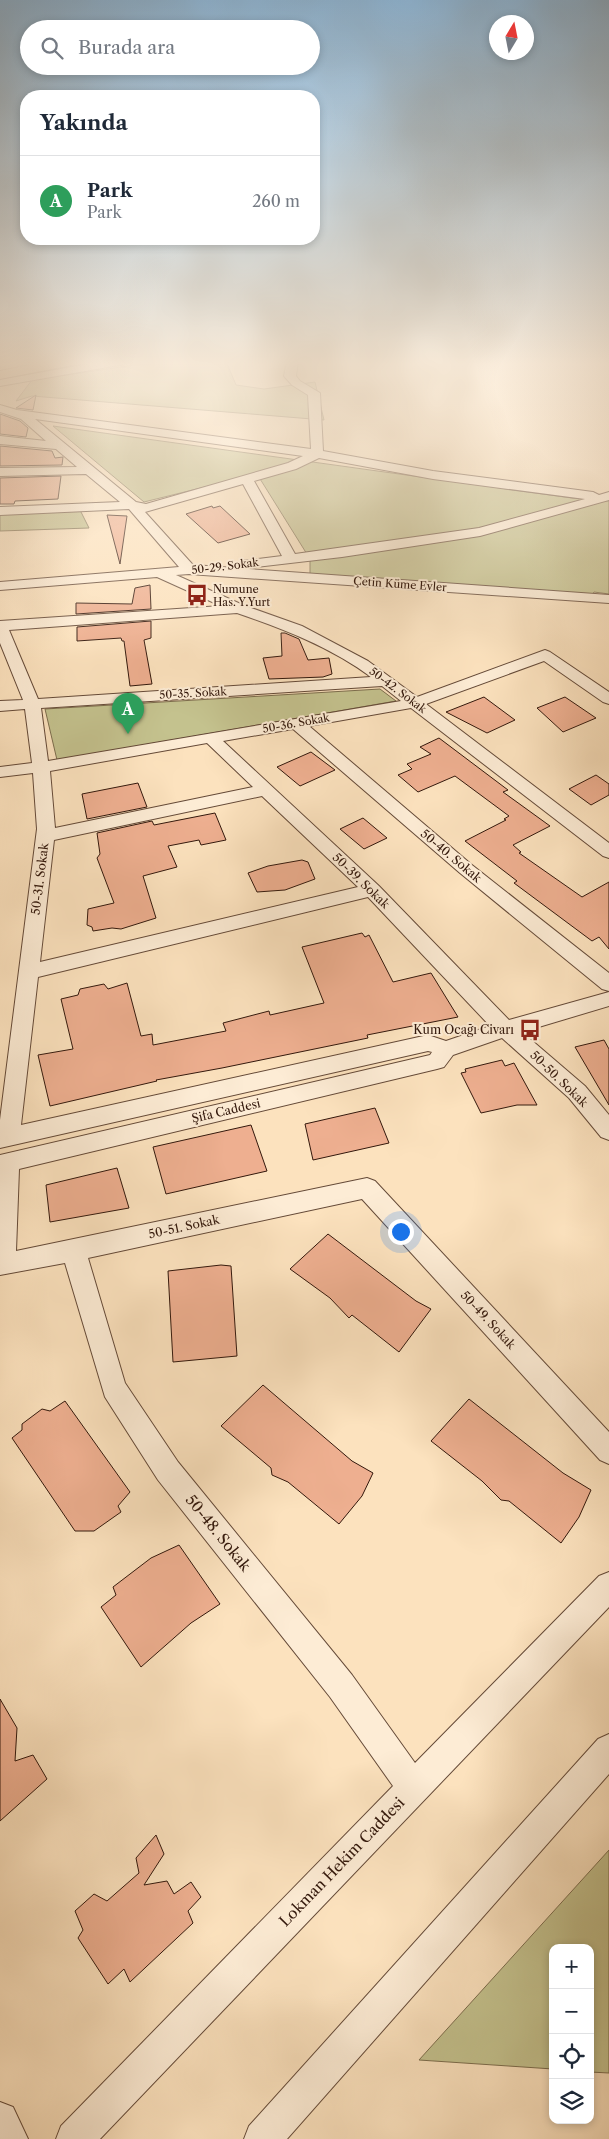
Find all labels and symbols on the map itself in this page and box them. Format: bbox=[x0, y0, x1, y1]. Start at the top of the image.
north arrow bbox=[489, 15, 534, 60]
street label: 50-29. Sokak bbox=[191, 555, 260, 577]
street label: Çetin Küme Evler bbox=[353, 574, 448, 594]
bus stop icon: Numune Has. Y.Yurt bbox=[184, 582, 210, 608]
place label: Numune Has. Y.Yurt bbox=[213, 582, 270, 609]
street label: 50-42. Sokak bbox=[367, 664, 430, 716]
street label: 50-35. Sokak bbox=[159, 684, 228, 702]
pin: A bbox=[112, 693, 144, 734]
street label: 50-36. Sokak bbox=[261, 710, 331, 736]
street label: 50-40. Sokak bbox=[418, 826, 486, 886]
street label: 50-31. Sokak bbox=[28, 841, 51, 916]
street label: 50-39. Sokak bbox=[330, 850, 394, 912]
bus stop icon: Kum Ocağı Civarı bbox=[517, 1017, 543, 1043]
place label: Kum Ocağı Civarı bbox=[413, 1022, 514, 1037]
street label: 50-50. Sokak bbox=[527, 1047, 592, 1111]
street label: Şifa Caddesi bbox=[190, 1095, 262, 1126]
street label: 50-51. Sokak bbox=[147, 1211, 222, 1241]
your location bbox=[388, 1219, 414, 1245]
street label: 50-49. Sokak bbox=[458, 1288, 520, 1353]
street label: 50-48. Sokak bbox=[182, 1491, 256, 1576]
street label: Lokman Hekim Caddesi bbox=[275, 1793, 409, 1930]

